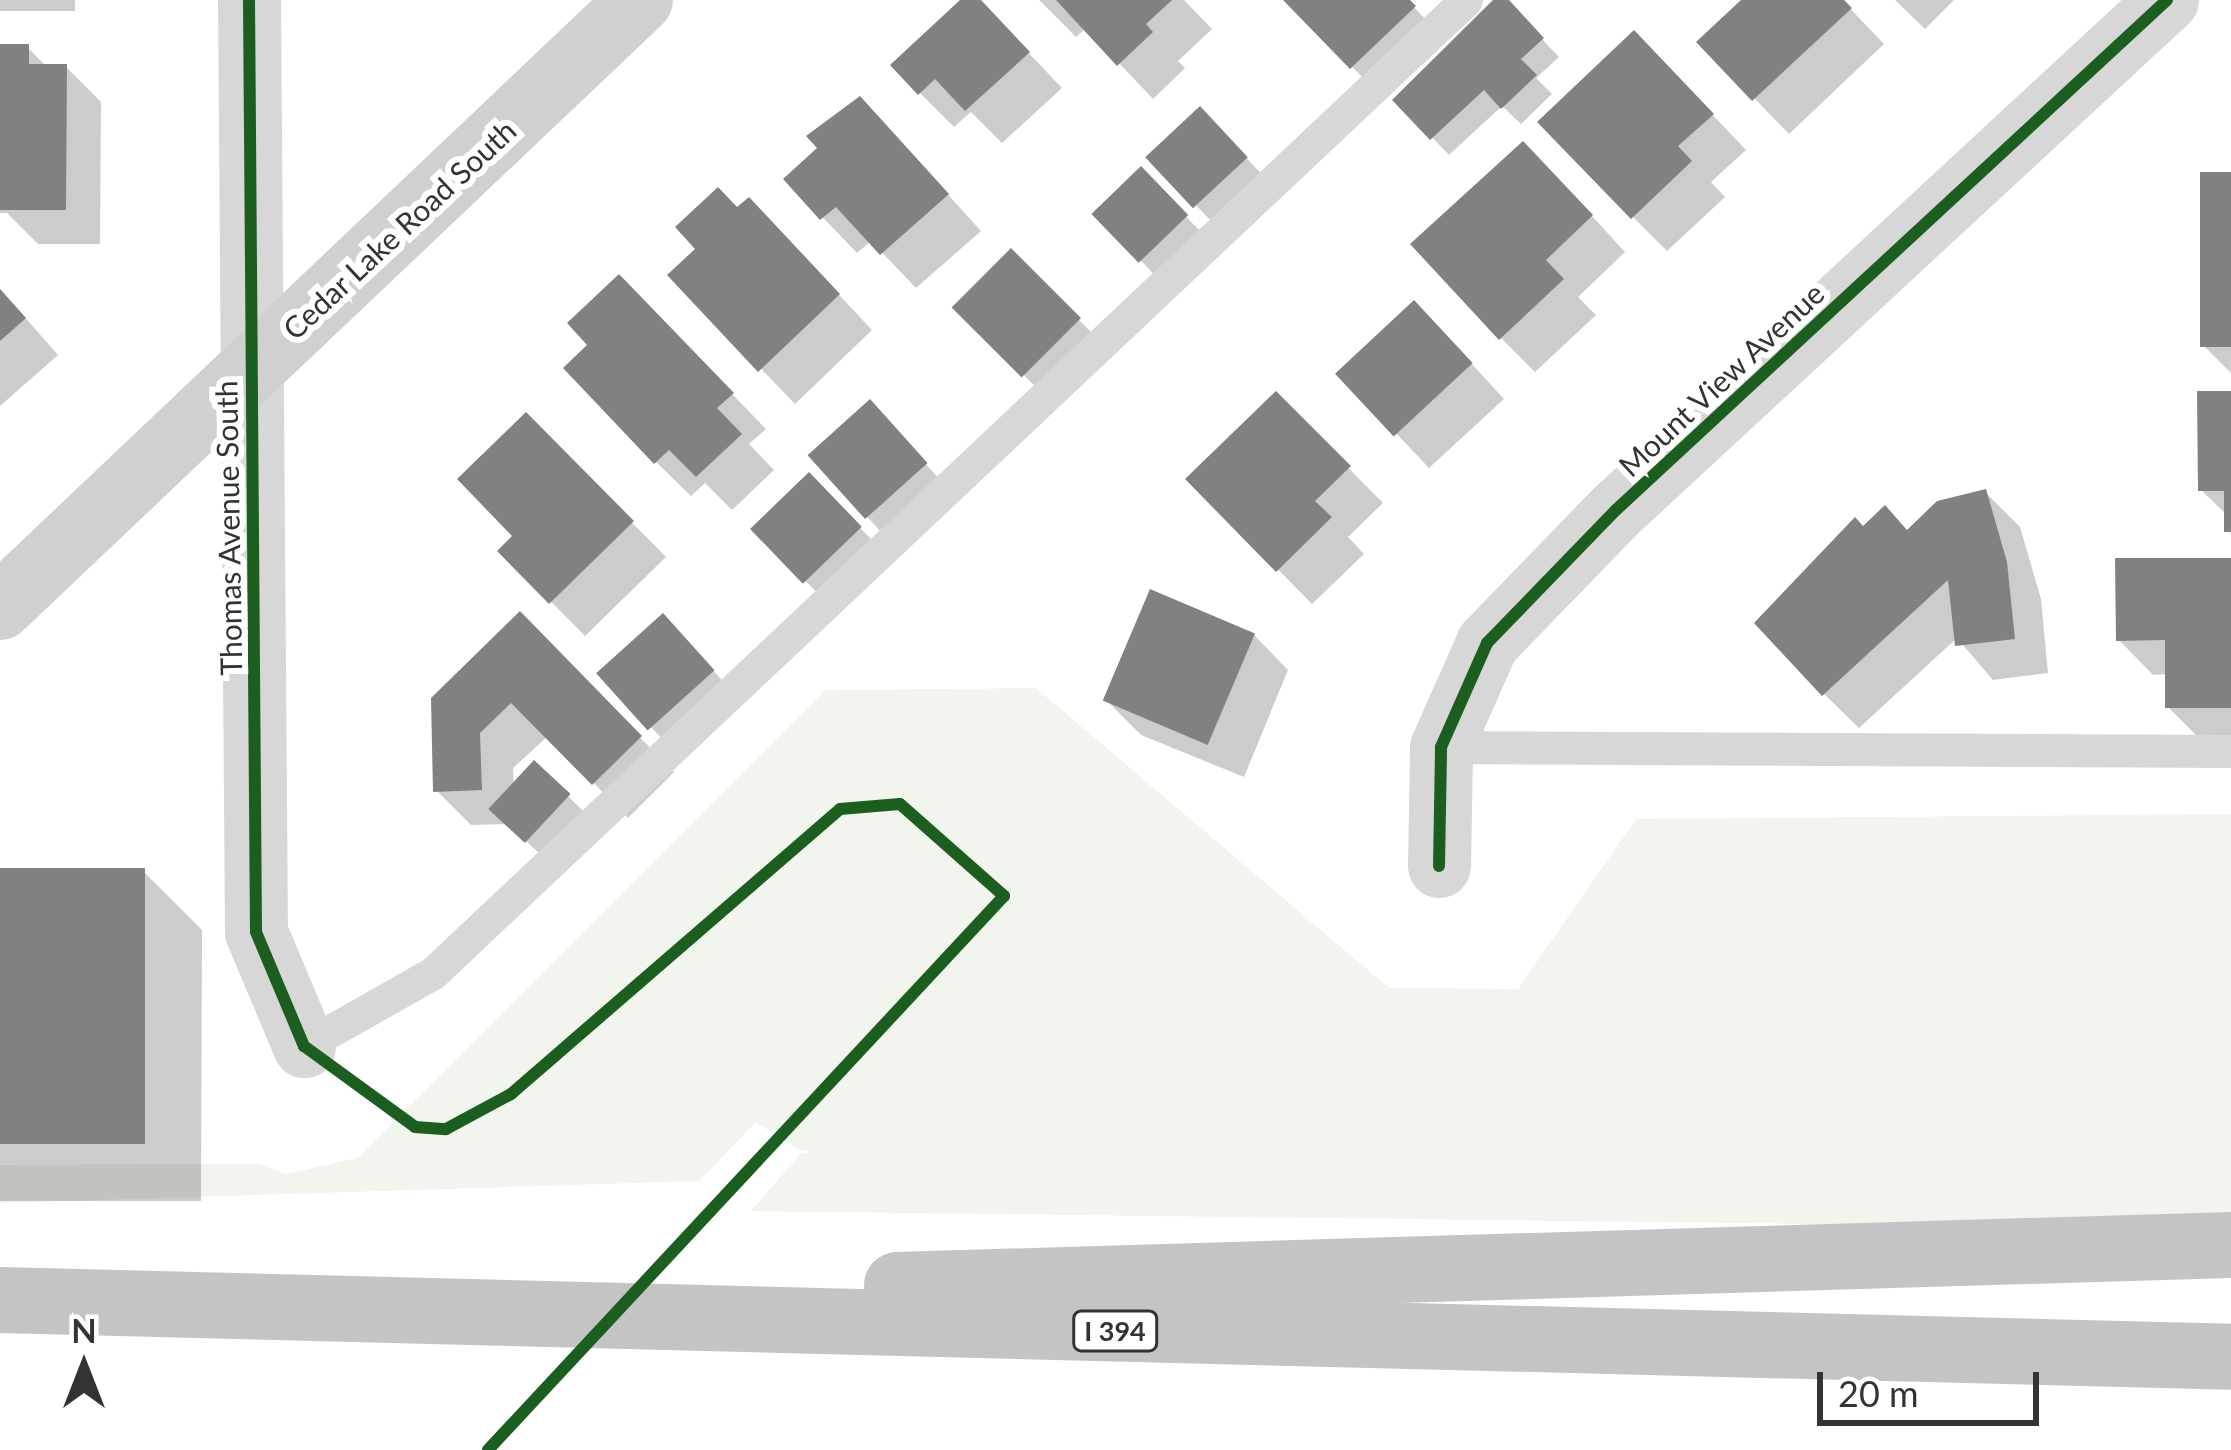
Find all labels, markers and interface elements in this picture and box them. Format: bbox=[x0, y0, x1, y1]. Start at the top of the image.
street label: Cedar Lake Road South bbox=[275, 112, 523, 346]
street label: Mount View Avenue bbox=[1610, 274, 1832, 484]
street label: Thomas Avenue South bbox=[207, 380, 249, 676]
north arrow bbox=[24, 1306, 144, 1426]
text: N bbox=[71, 1310, 97, 1350]
road number: I 394 bbox=[1070, 1310, 1160, 1352]
scale bar bbox=[1823, 1348, 2045, 1422]
text: 20 m bbox=[1838, 1371, 1919, 1415]

